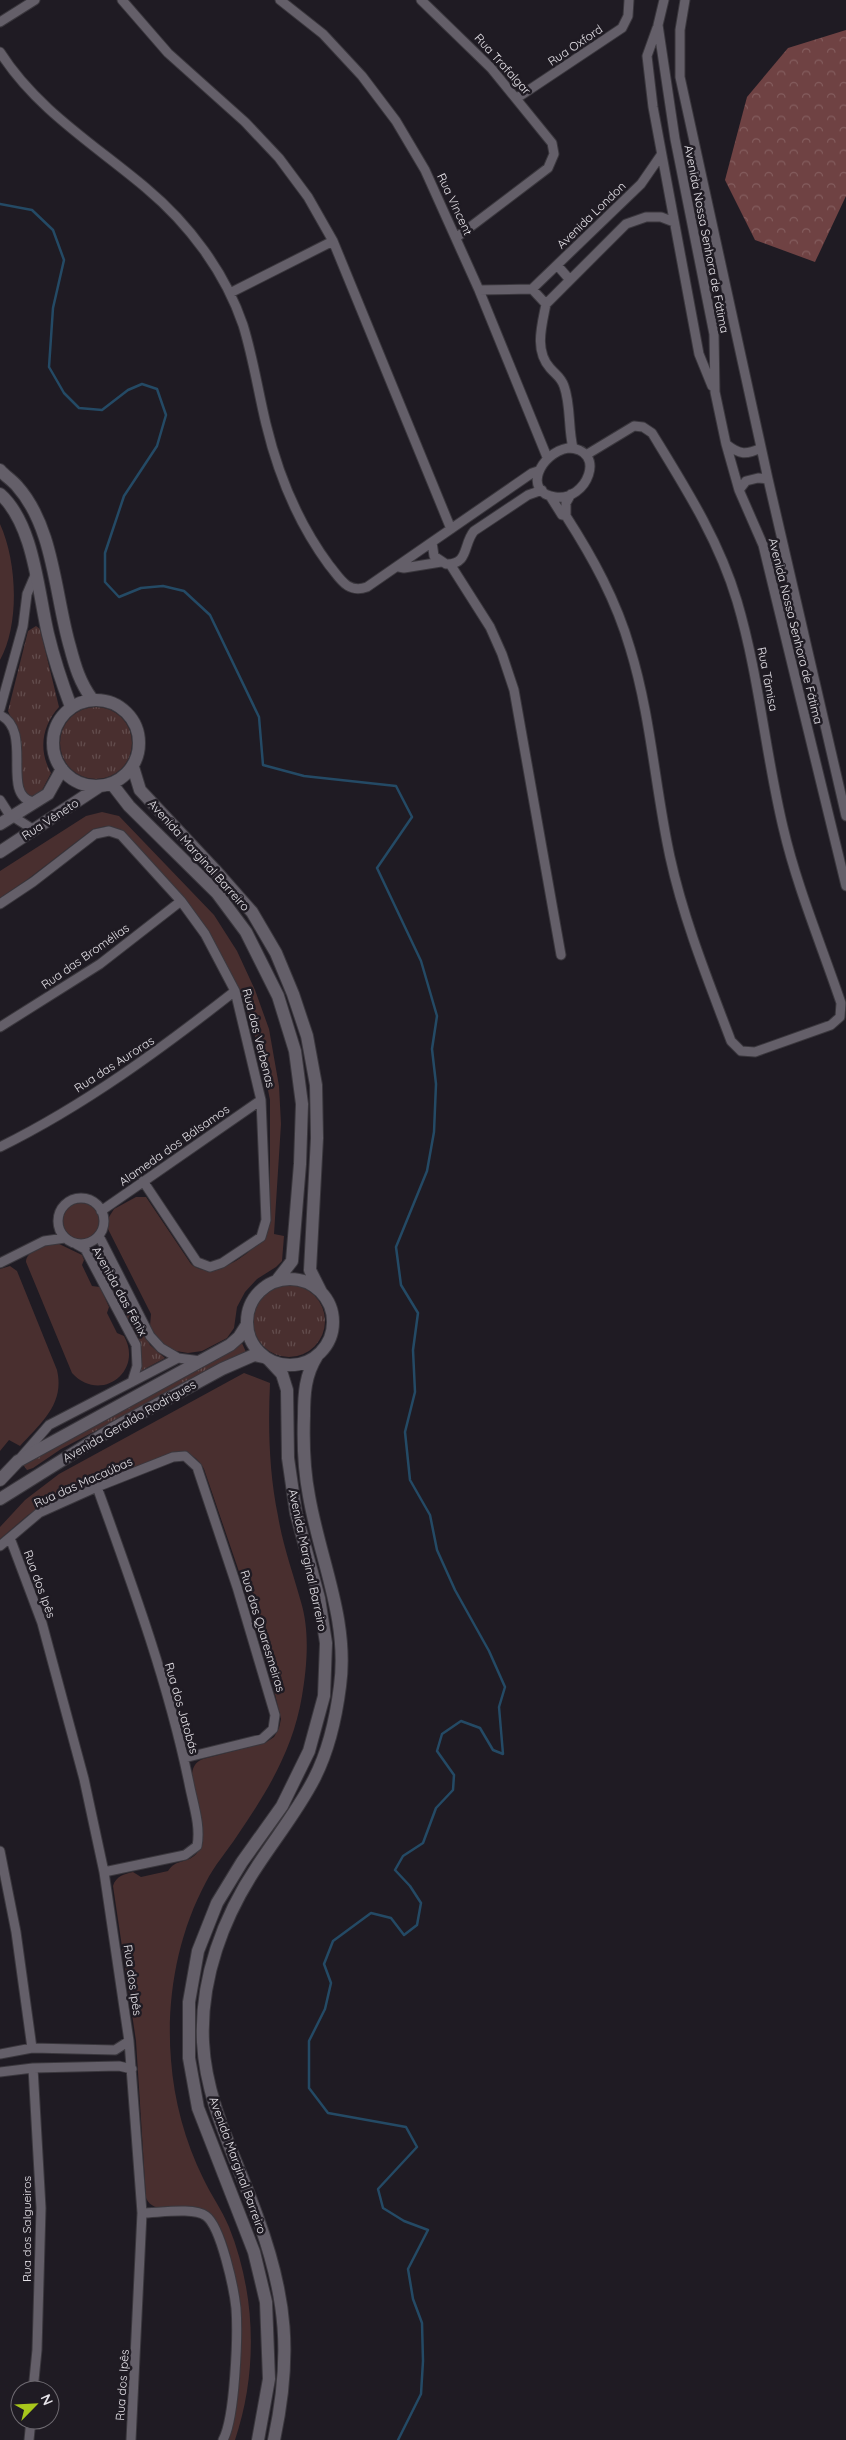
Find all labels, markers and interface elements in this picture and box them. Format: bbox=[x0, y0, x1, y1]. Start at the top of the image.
street label: Rua Oxford bbox=[545, 21, 605, 69]
street label: Rua Trafalgar bbox=[472, 30, 535, 98]
street label: Avenida Nossa Senhora de Fátima bbox=[681, 144, 733, 334]
street label: Rua Vincent bbox=[434, 171, 476, 237]
street label: Avenida London bbox=[553, 178, 629, 252]
street label: Avenida Nossa Senhora de Fátima bbox=[766, 536, 826, 726]
street label: Rua Tâmisa bbox=[754, 646, 782, 712]
street label: Rua Vêneto bbox=[19, 795, 81, 843]
street label: Avenida Marginal Barreiro bbox=[145, 796, 253, 914]
street label: Rua das Bromélias bbox=[38, 920, 132, 992]
street label: Rua das Verbenas bbox=[239, 987, 279, 1090]
street label: Rua das Auroras bbox=[71, 1032, 157, 1095]
street label: Alameda dos Bálsamos bbox=[116, 1101, 232, 1189]
street label: Avenida das Fênix bbox=[89, 1244, 151, 1339]
street label: Avenida Geraldo Rodrigues bbox=[60, 1376, 199, 1465]
street label: Rua das Macaúbas bbox=[31, 1453, 135, 1510]
street label: Avenida Marginal Barreiro bbox=[286, 1488, 330, 1632]
street label: Rua dos Ipês bbox=[21, 1548, 59, 1620]
street label: Rua das Quaresmeiras bbox=[237, 1568, 289, 1694]
street label: Rua dos Jatobás bbox=[162, 1661, 202, 1756]
street label: Rua dos Ipês bbox=[121, 1944, 145, 2017]
street label: Avenida Marginal Barreiro bbox=[206, 2094, 270, 2236]
street label: Rua dos Salgueiros bbox=[19, 2176, 34, 2282]
street label: Rua dos Ipês bbox=[112, 2348, 132, 2421]
north arrow bbox=[10, 2380, 60, 2430]
text: N bbox=[37, 2391, 57, 2408]

